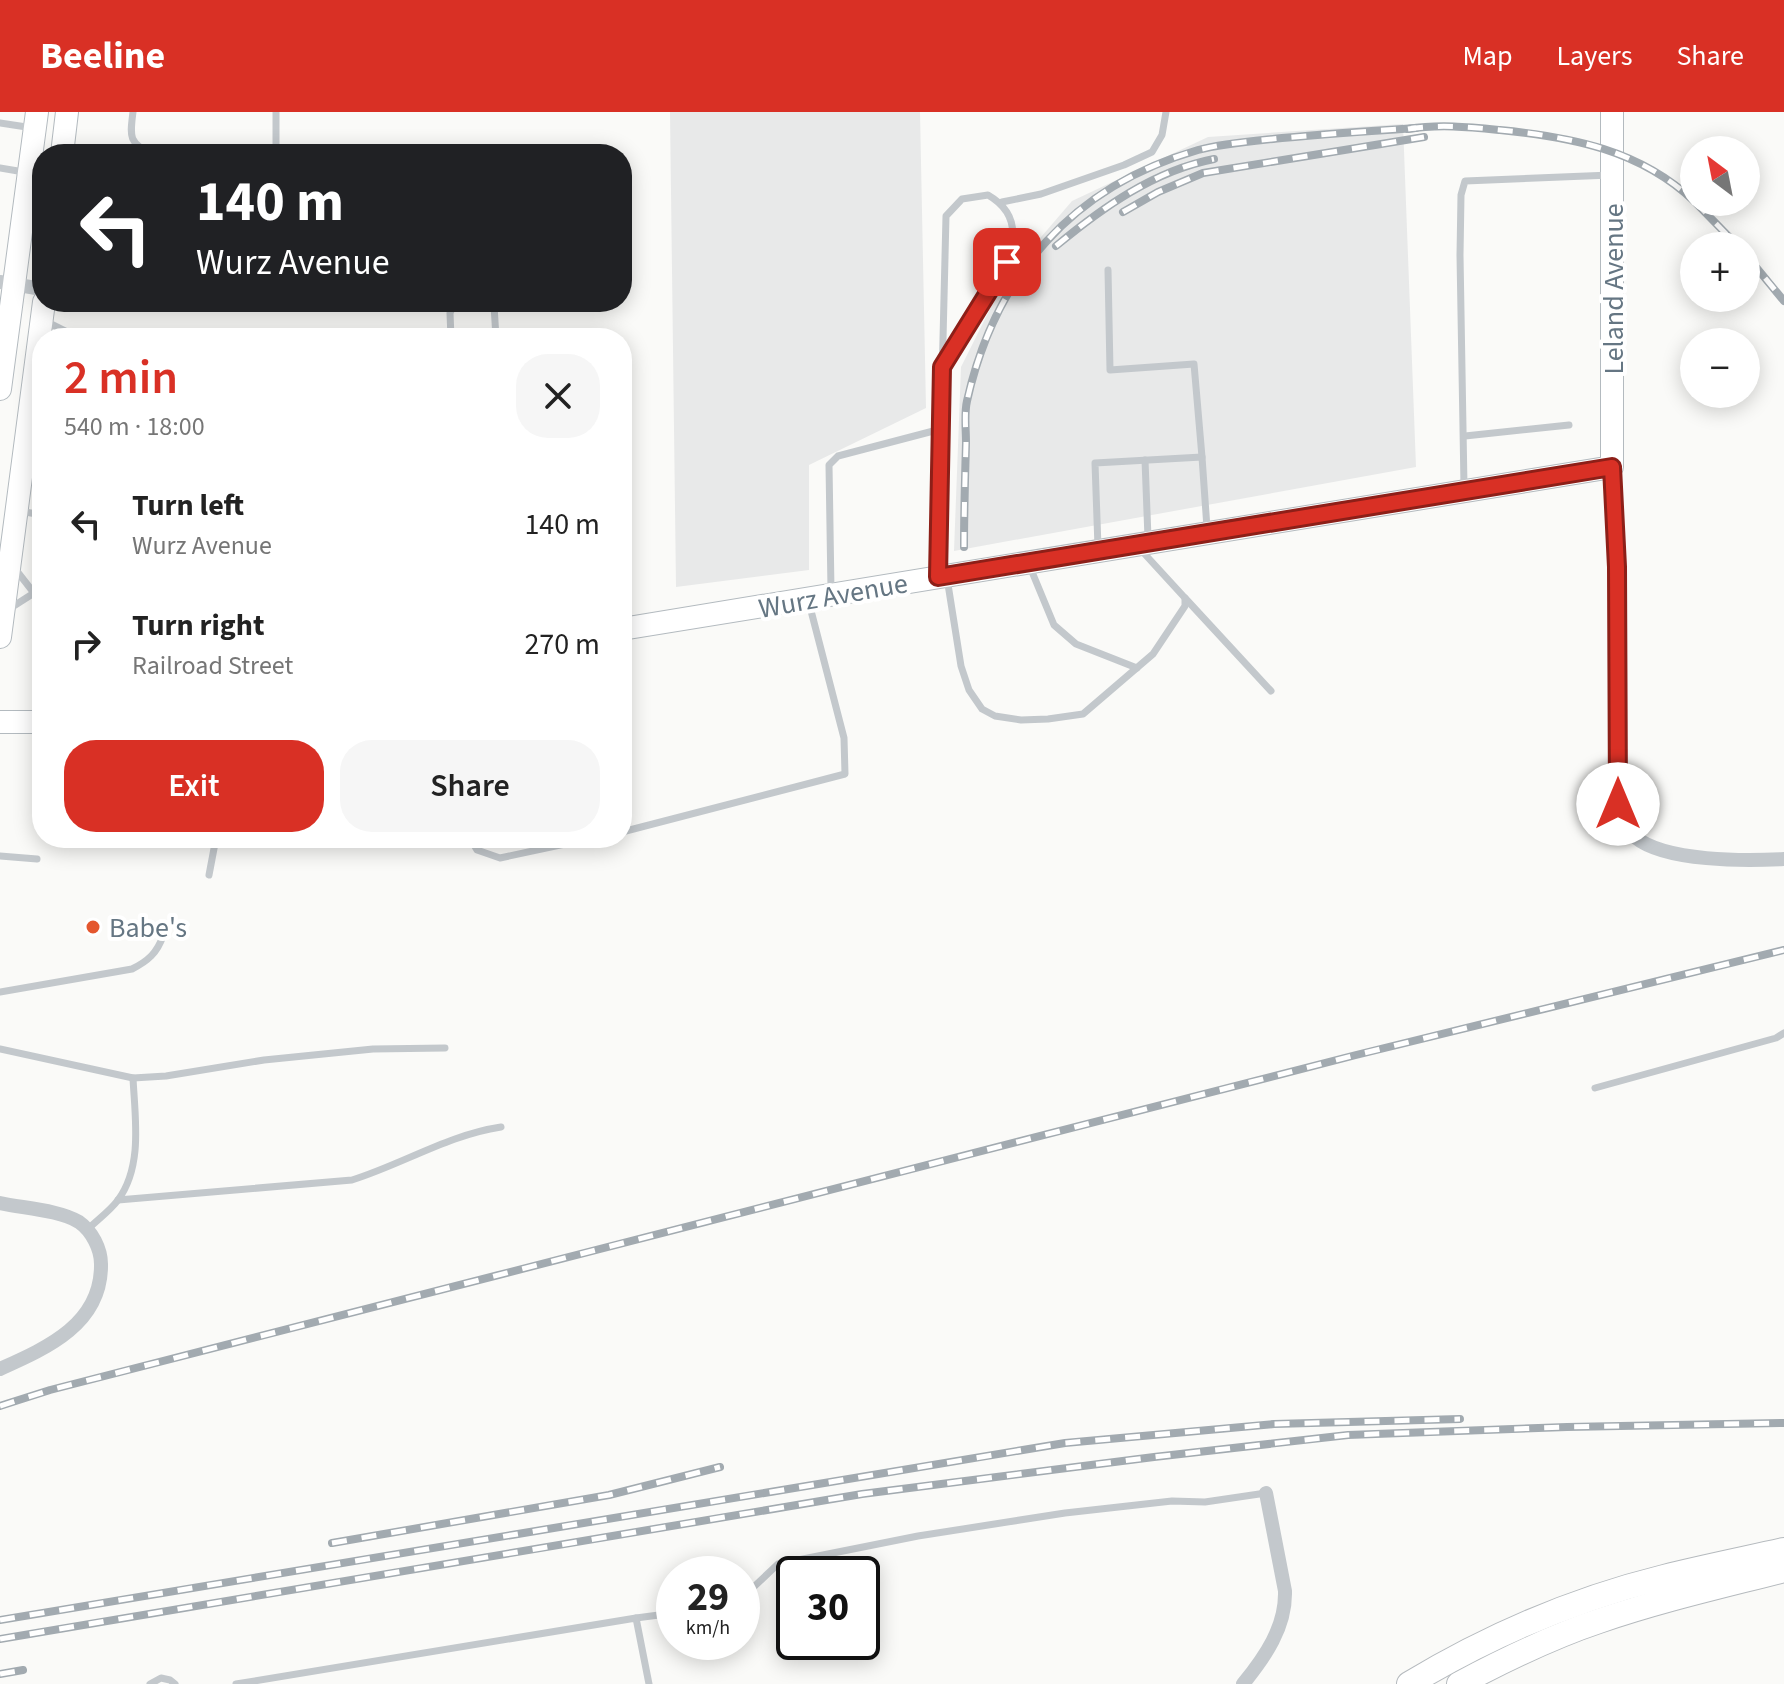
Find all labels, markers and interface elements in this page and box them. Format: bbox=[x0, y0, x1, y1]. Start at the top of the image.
text: Beeline bbox=[40, 29, 165, 83]
text: Map bbox=[1462, 36, 1512, 76]
text: Layers bbox=[1556, 36, 1632, 76]
text: Share bbox=[1676, 36, 1744, 76]
north arrow bbox=[1680, 136, 1760, 216]
map controls bbox=[1680, 136, 1760, 408]
text: 140 m bbox=[196, 163, 344, 242]
icon: left bbox=[64, 176, 168, 280]
street label: Leland Avenue bbox=[1594, 203, 1634, 375]
pin bbox=[973, 228, 1041, 296]
button: + bbox=[1680, 232, 1760, 312]
text: Wurz Avenue bbox=[196, 237, 390, 288]
icon: arrive bbox=[985, 240, 1029, 284]
button: − bbox=[1680, 328, 1760, 408]
text: 2 min bbox=[64, 344, 178, 412]
button: close bbox=[516, 354, 600, 438]
text: 540 m · 18:00 bbox=[64, 408, 205, 445]
text: Turn left bbox=[132, 484, 244, 527]
icon: left bbox=[64, 502, 108, 546]
text: 140 m bbox=[524, 503, 600, 546]
text: Wurz Avenue bbox=[132, 527, 272, 564]
street label: Wurz Avenue bbox=[756, 563, 911, 629]
text: Turn right bbox=[132, 604, 264, 647]
icon: right bbox=[64, 622, 108, 666]
text: 270 m bbox=[524, 623, 600, 666]
text: Railroad Street bbox=[132, 647, 293, 684]
button: Exit bbox=[64, 740, 324, 832]
button: Share bbox=[340, 740, 600, 832]
position arrow bbox=[1576, 762, 1660, 846]
place label: Babe's bbox=[109, 908, 187, 948]
marker: Babe's bbox=[84, 918, 102, 936]
speed limit sign: 30 bbox=[776, 1556, 880, 1660]
text: 29 bbox=[687, 1569, 729, 1626]
text: km/h bbox=[686, 1614, 730, 1642]

